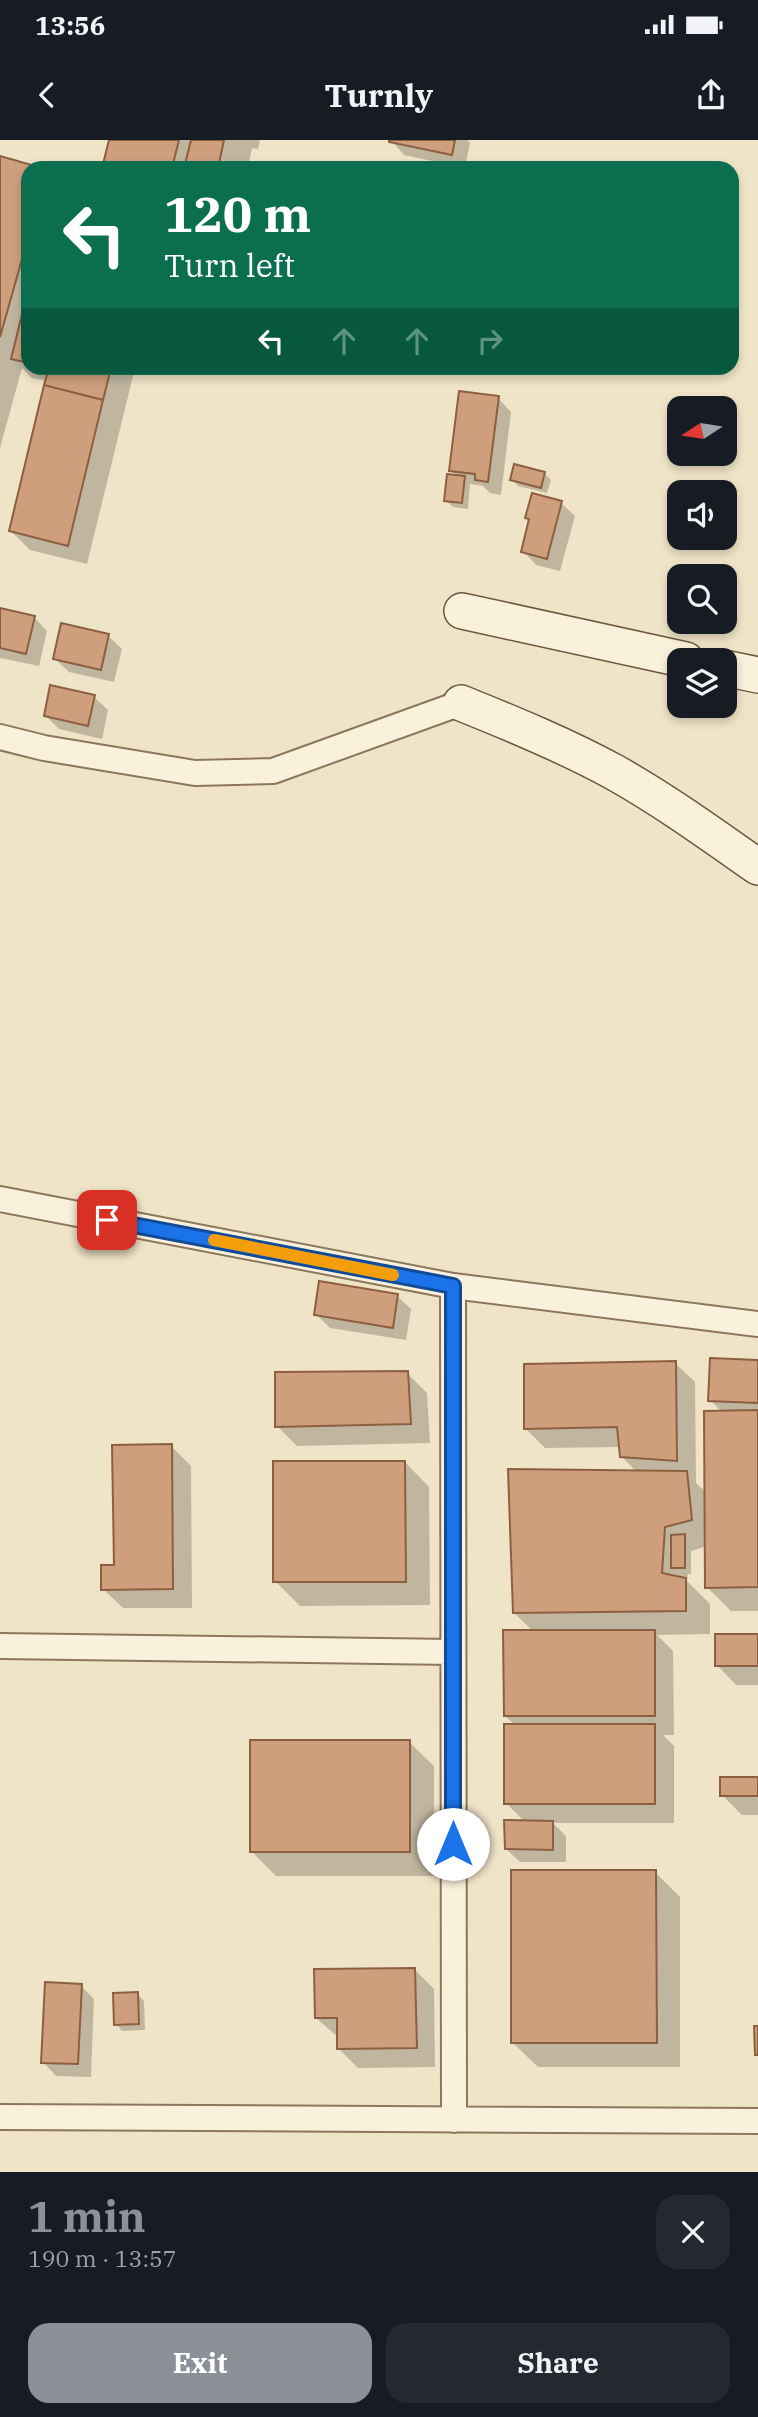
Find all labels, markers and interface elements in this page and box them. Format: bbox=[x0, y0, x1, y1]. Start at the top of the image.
text: 13:56 bbox=[35, 8, 105, 42]
text: Turnly bbox=[325, 74, 433, 116]
icon: back bbox=[28, 76, 66, 114]
icon: share bbox=[692, 76, 730, 114]
text: 120 m bbox=[164, 182, 311, 245]
icon: left bbox=[49, 189, 140, 280]
text: Turn left bbox=[164, 244, 295, 286]
icon: left bbox=[252, 322, 290, 360]
icon: ahead bbox=[325, 322, 363, 360]
icon: ahead bbox=[398, 322, 436, 360]
icon: right bbox=[471, 322, 509, 360]
north arrow bbox=[667, 396, 737, 466]
map controls bbox=[667, 396, 737, 718]
button: sound bbox=[667, 480, 737, 550]
button: search bbox=[667, 564, 737, 634]
button: layers bbox=[667, 648, 737, 718]
pin bbox=[77, 1190, 137, 1250]
icon: arrive bbox=[88, 1201, 126, 1239]
position arrow bbox=[416, 1807, 490, 1881]
text: 1 min bbox=[28, 2189, 146, 2244]
button: close bbox=[656, 2195, 730, 2269]
text: 190 m · 13:57 bbox=[28, 2243, 177, 2273]
button: Exit bbox=[28, 2323, 372, 2403]
button: Share bbox=[386, 2323, 730, 2403]

